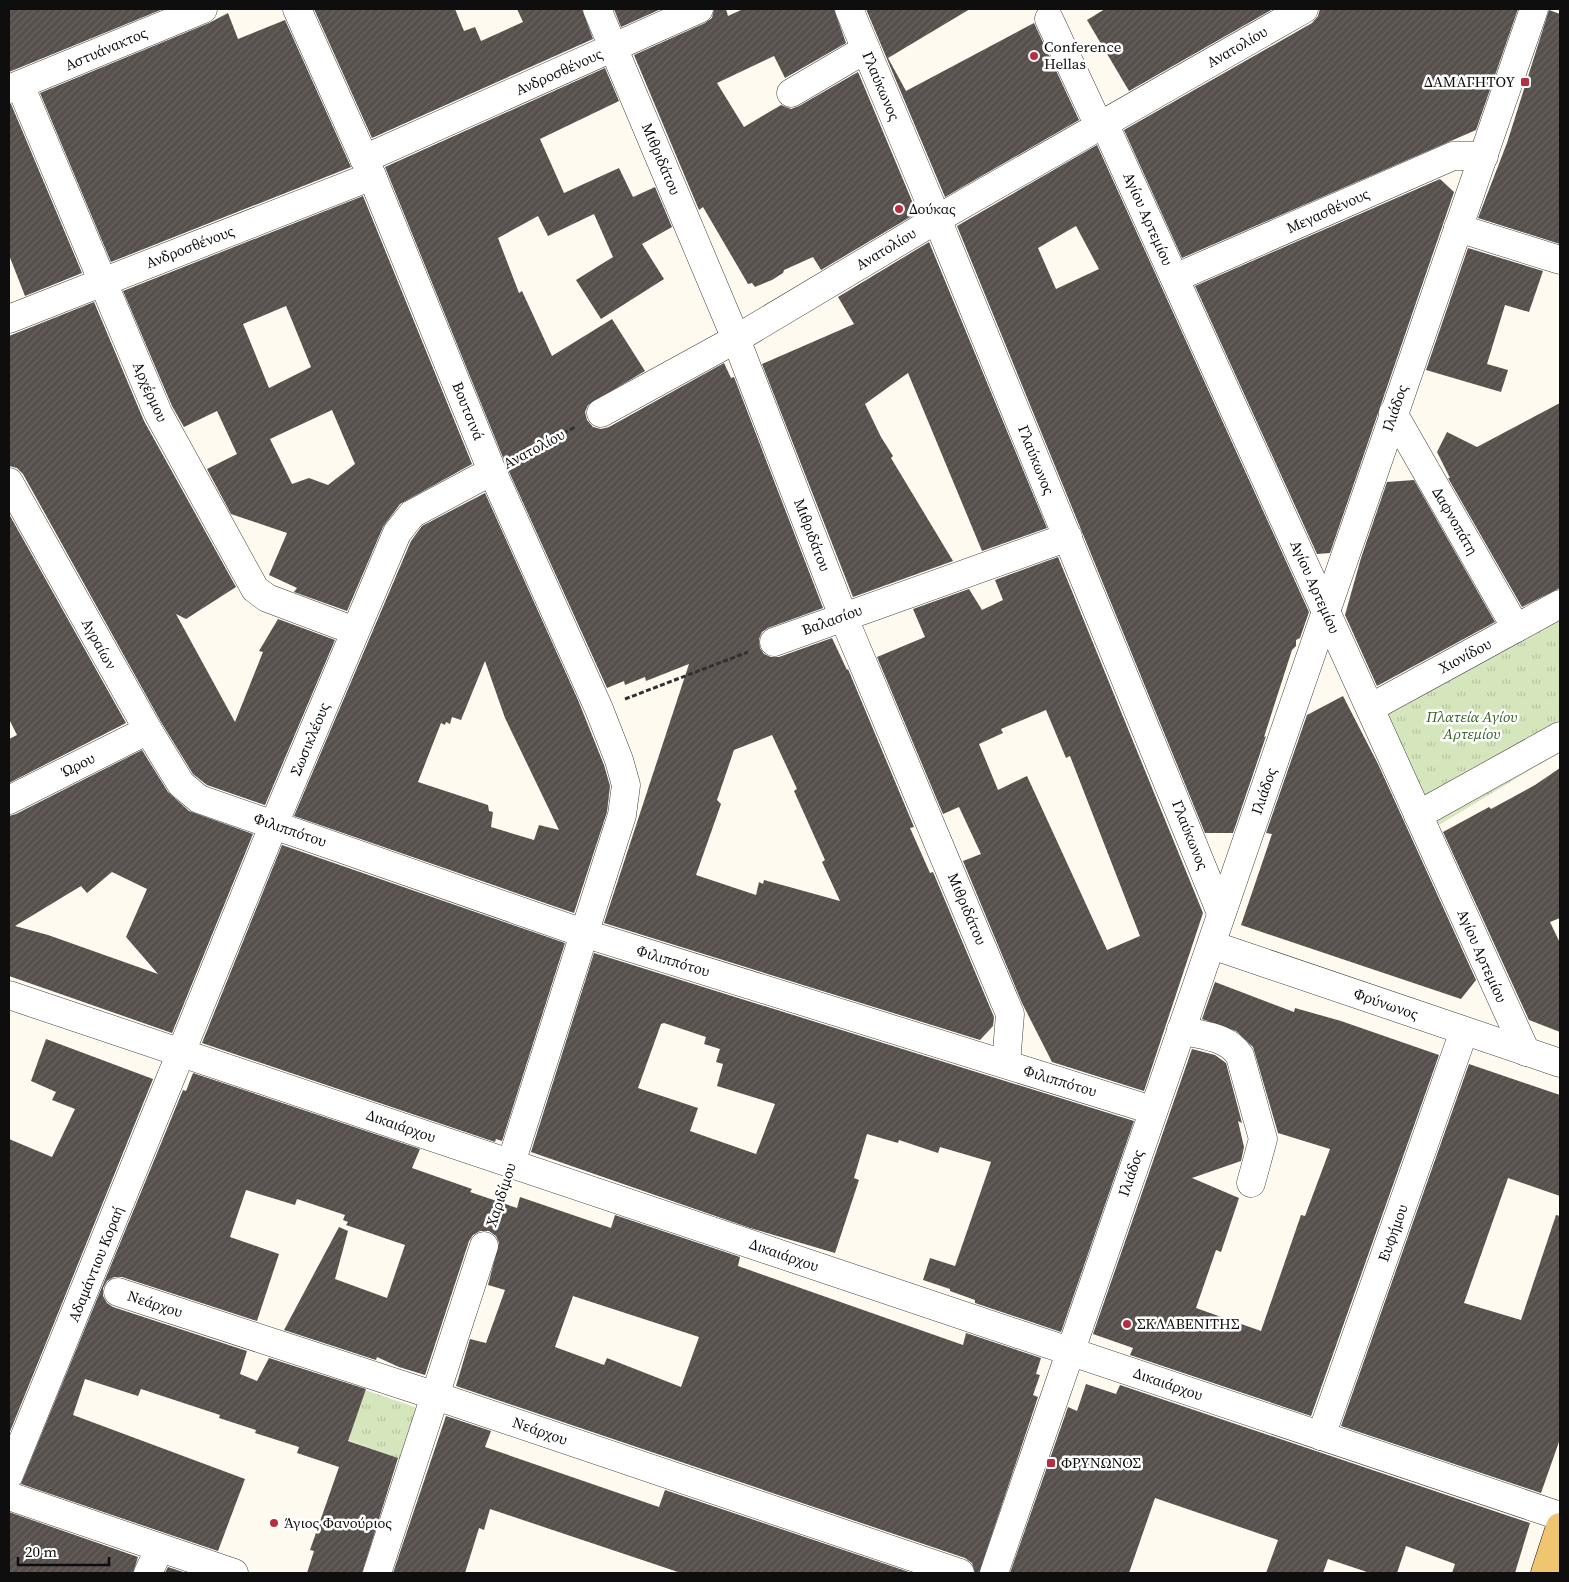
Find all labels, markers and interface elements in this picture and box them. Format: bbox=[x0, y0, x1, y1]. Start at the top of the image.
street label: Ανατολίου bbox=[1202, 21, 1271, 72]
street label: Αστυάνακτος bbox=[61, 22, 150, 75]
place label: Conference Hellas bbox=[1044, 36, 1122, 74]
street label: Ανδροσθένους bbox=[512, 43, 606, 100]
street label: Γλαύκωνος bbox=[857, 48, 906, 124]
marker: Conference Hellas bbox=[1028, 50, 1040, 62]
place label: ΔΑΜΑΓHΤOY bbox=[1424, 71, 1515, 92]
marker: ΔΑΜΑΓHΤOY bbox=[1519, 76, 1531, 88]
street label: Μιθριδάτου bbox=[637, 120, 686, 198]
street label: Αγίου Αρτεμίου bbox=[1119, 169, 1178, 269]
street label: Μεγασθένους bbox=[1283, 183, 1373, 238]
place label: Δούκας bbox=[909, 198, 956, 219]
marker: Δούκας bbox=[893, 203, 905, 215]
street label: Ανδροσθένους bbox=[142, 220, 237, 273]
street label: Ανατολίου bbox=[852, 222, 920, 275]
street label: Αρχέρμου bbox=[128, 358, 173, 425]
street label: Βουτσινά bbox=[447, 378, 490, 444]
street label: Ιλιάδος bbox=[1377, 381, 1412, 434]
street label: Γλαύκωνος bbox=[1013, 422, 1060, 498]
street label: Ανατολίου bbox=[499, 423, 568, 474]
street label: Δαφνοπάτη bbox=[1428, 483, 1483, 559]
street label: Μιθριδάτου bbox=[789, 495, 836, 574]
street label: Αγίου Αρτεμίου bbox=[1286, 537, 1345, 637]
street label: Βαλασίου bbox=[799, 599, 865, 640]
street label: Αγραίων bbox=[77, 614, 122, 673]
street label: Χιονίδου bbox=[1435, 633, 1495, 678]
street label: Σωσικλέους bbox=[285, 699, 334, 779]
park label: Πλατεία Αγίου Αρτεμίου bbox=[1425, 706, 1518, 744]
street label: Ώρου bbox=[56, 747, 98, 782]
street label: Ιλιάδος bbox=[1246, 764, 1281, 817]
street label: Γλαύκωνος bbox=[1167, 797, 1214, 873]
street label: Φιλιππότου bbox=[251, 807, 330, 852]
street label: Μιθριδάτου bbox=[943, 870, 992, 948]
street label: Αγίου Αρτεμίου bbox=[1453, 906, 1512, 1006]
street label: Φιλιππότου bbox=[634, 939, 713, 982]
street label: Φρύνωνος bbox=[1351, 983, 1422, 1024]
street label: Φιλιππότου bbox=[1021, 1059, 1100, 1102]
street label: Δικαιάρχου bbox=[364, 1104, 439, 1147]
street label: Ιλιάδος bbox=[1113, 1146, 1148, 1199]
street label: Χαριδίμου bbox=[480, 1160, 521, 1230]
street label: Ευφήμου bbox=[1372, 1201, 1413, 1265]
street label: Αδαμάντιου Κοραή bbox=[63, 1203, 128, 1325]
street label: Δικαιάρχου bbox=[747, 1233, 822, 1276]
street label: Νεάρχου bbox=[125, 1285, 185, 1322]
place label: ΣΚΛΑΒΕΝΙΤΗΣ bbox=[1137, 1313, 1240, 1334]
marker: ΣΚΛΑΒΕΝΙΤΗΣ bbox=[1121, 1318, 1133, 1330]
street label: Δικαιάρχου bbox=[1131, 1362, 1206, 1405]
street label: Νεάρχου bbox=[510, 1411, 570, 1450]
place label: ΦΡΥΝΩΝΟΣ bbox=[1061, 1452, 1142, 1473]
marker: ΦΡΥΝΩΝΟΣ bbox=[1045, 1457, 1057, 1469]
place label: Άγιος Φανούριος bbox=[284, 1512, 392, 1533]
marker: Άγιος Φανούριος bbox=[268, 1517, 280, 1529]
scale bar bbox=[18, 1534, 109, 1566]
text: 20 m bbox=[25, 1541, 57, 1562]

